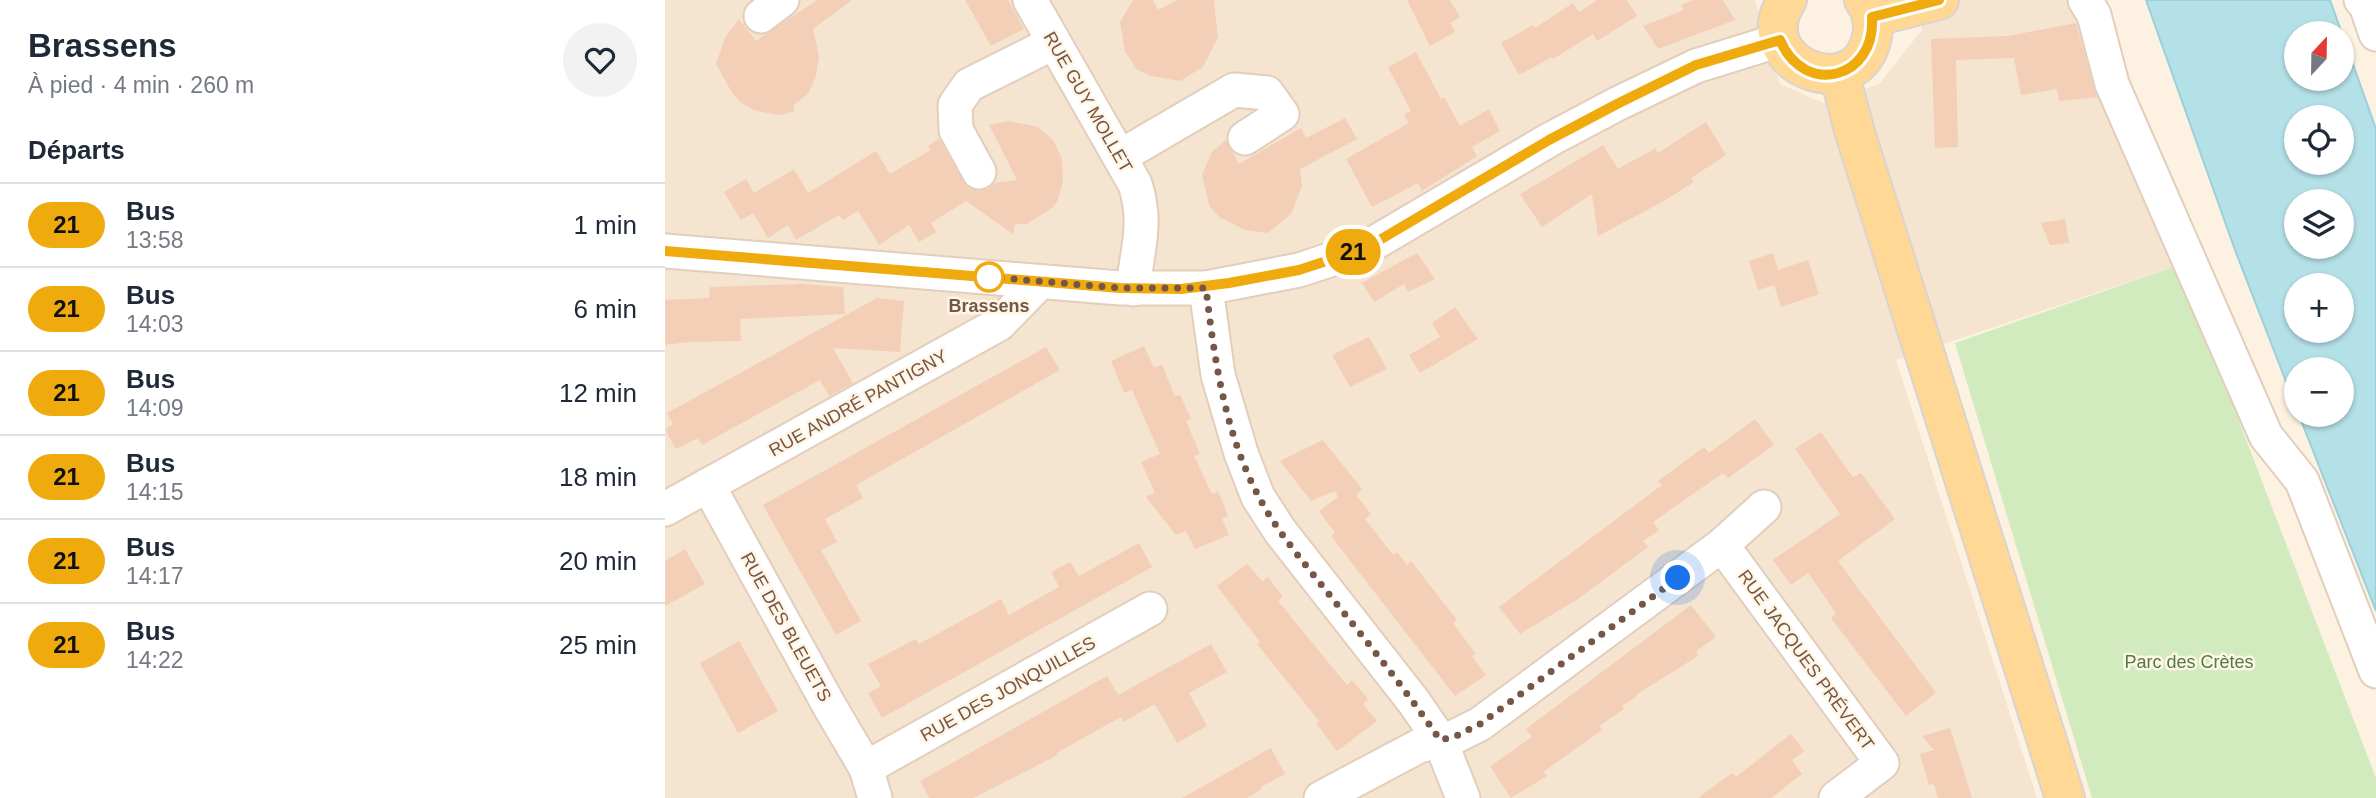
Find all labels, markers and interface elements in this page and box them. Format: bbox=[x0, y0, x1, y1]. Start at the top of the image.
north arrow bbox=[2284, 21, 2354, 91]
map controls bbox=[2284, 21, 2354, 427]
button: heart bbox=[563, 23, 637, 97]
text: Brassens bbox=[28, 27, 177, 64]
street label: RUE GUY MOLLET bbox=[1040, 28, 1136, 176]
text: À pied · 4 min · 260 m bbox=[28, 72, 254, 98]
button: locate bbox=[2284, 105, 2354, 175]
text: Départs bbox=[28, 135, 125, 165]
button: layers bbox=[2284, 189, 2354, 259]
text: Bus bbox=[126, 196, 175, 226]
text: 1 min bbox=[573, 210, 637, 240]
text: 21 bbox=[53, 211, 80, 238]
text: 13:58 bbox=[126, 227, 184, 253]
line badge: 21 bbox=[1321, 229, 1385, 275]
text: 21 bbox=[1340, 238, 1366, 265]
marker: Brassens bbox=[974, 262, 1004, 292]
button: + bbox=[2284, 273, 2354, 343]
text: Bus bbox=[126, 280, 175, 310]
text: 6 min bbox=[573, 294, 637, 324]
text: 21 bbox=[53, 295, 80, 322]
place label: Brassens bbox=[948, 296, 1030, 316]
text: 14:03 bbox=[126, 311, 184, 337]
street label: RUE ANDRÉ PANTIGNY bbox=[765, 346, 951, 460]
button: − bbox=[2284, 357, 2354, 427]
text: Bus bbox=[126, 364, 175, 394]
text: 12 min bbox=[559, 378, 637, 408]
text: 21 bbox=[53, 379, 80, 406]
text: 14:09 bbox=[126, 395, 184, 421]
text: Bus bbox=[126, 448, 175, 478]
text: 18 min bbox=[559, 462, 637, 492]
text: 21 bbox=[53, 463, 80, 490]
text: 14:15 bbox=[126, 479, 184, 505]
text: Bus bbox=[126, 532, 175, 562]
text: 20 min bbox=[559, 546, 637, 576]
text: 21 bbox=[53, 547, 80, 574]
street label: RUE DES BLEUETS bbox=[737, 549, 835, 705]
your location bbox=[1660, 560, 1695, 595]
text: 14:17 bbox=[126, 563, 184, 589]
street label: RUE JACQUES PRÉVERT bbox=[1734, 566, 1878, 754]
text: Bus bbox=[126, 616, 175, 646]
text: 25 min bbox=[559, 630, 637, 660]
text: 21 bbox=[53, 631, 80, 658]
street label: RUE DES JONQUILLES bbox=[917, 632, 1099, 746]
text: 14:22 bbox=[126, 647, 184, 673]
park label: Parc des Crètes bbox=[2124, 652, 2254, 672]

